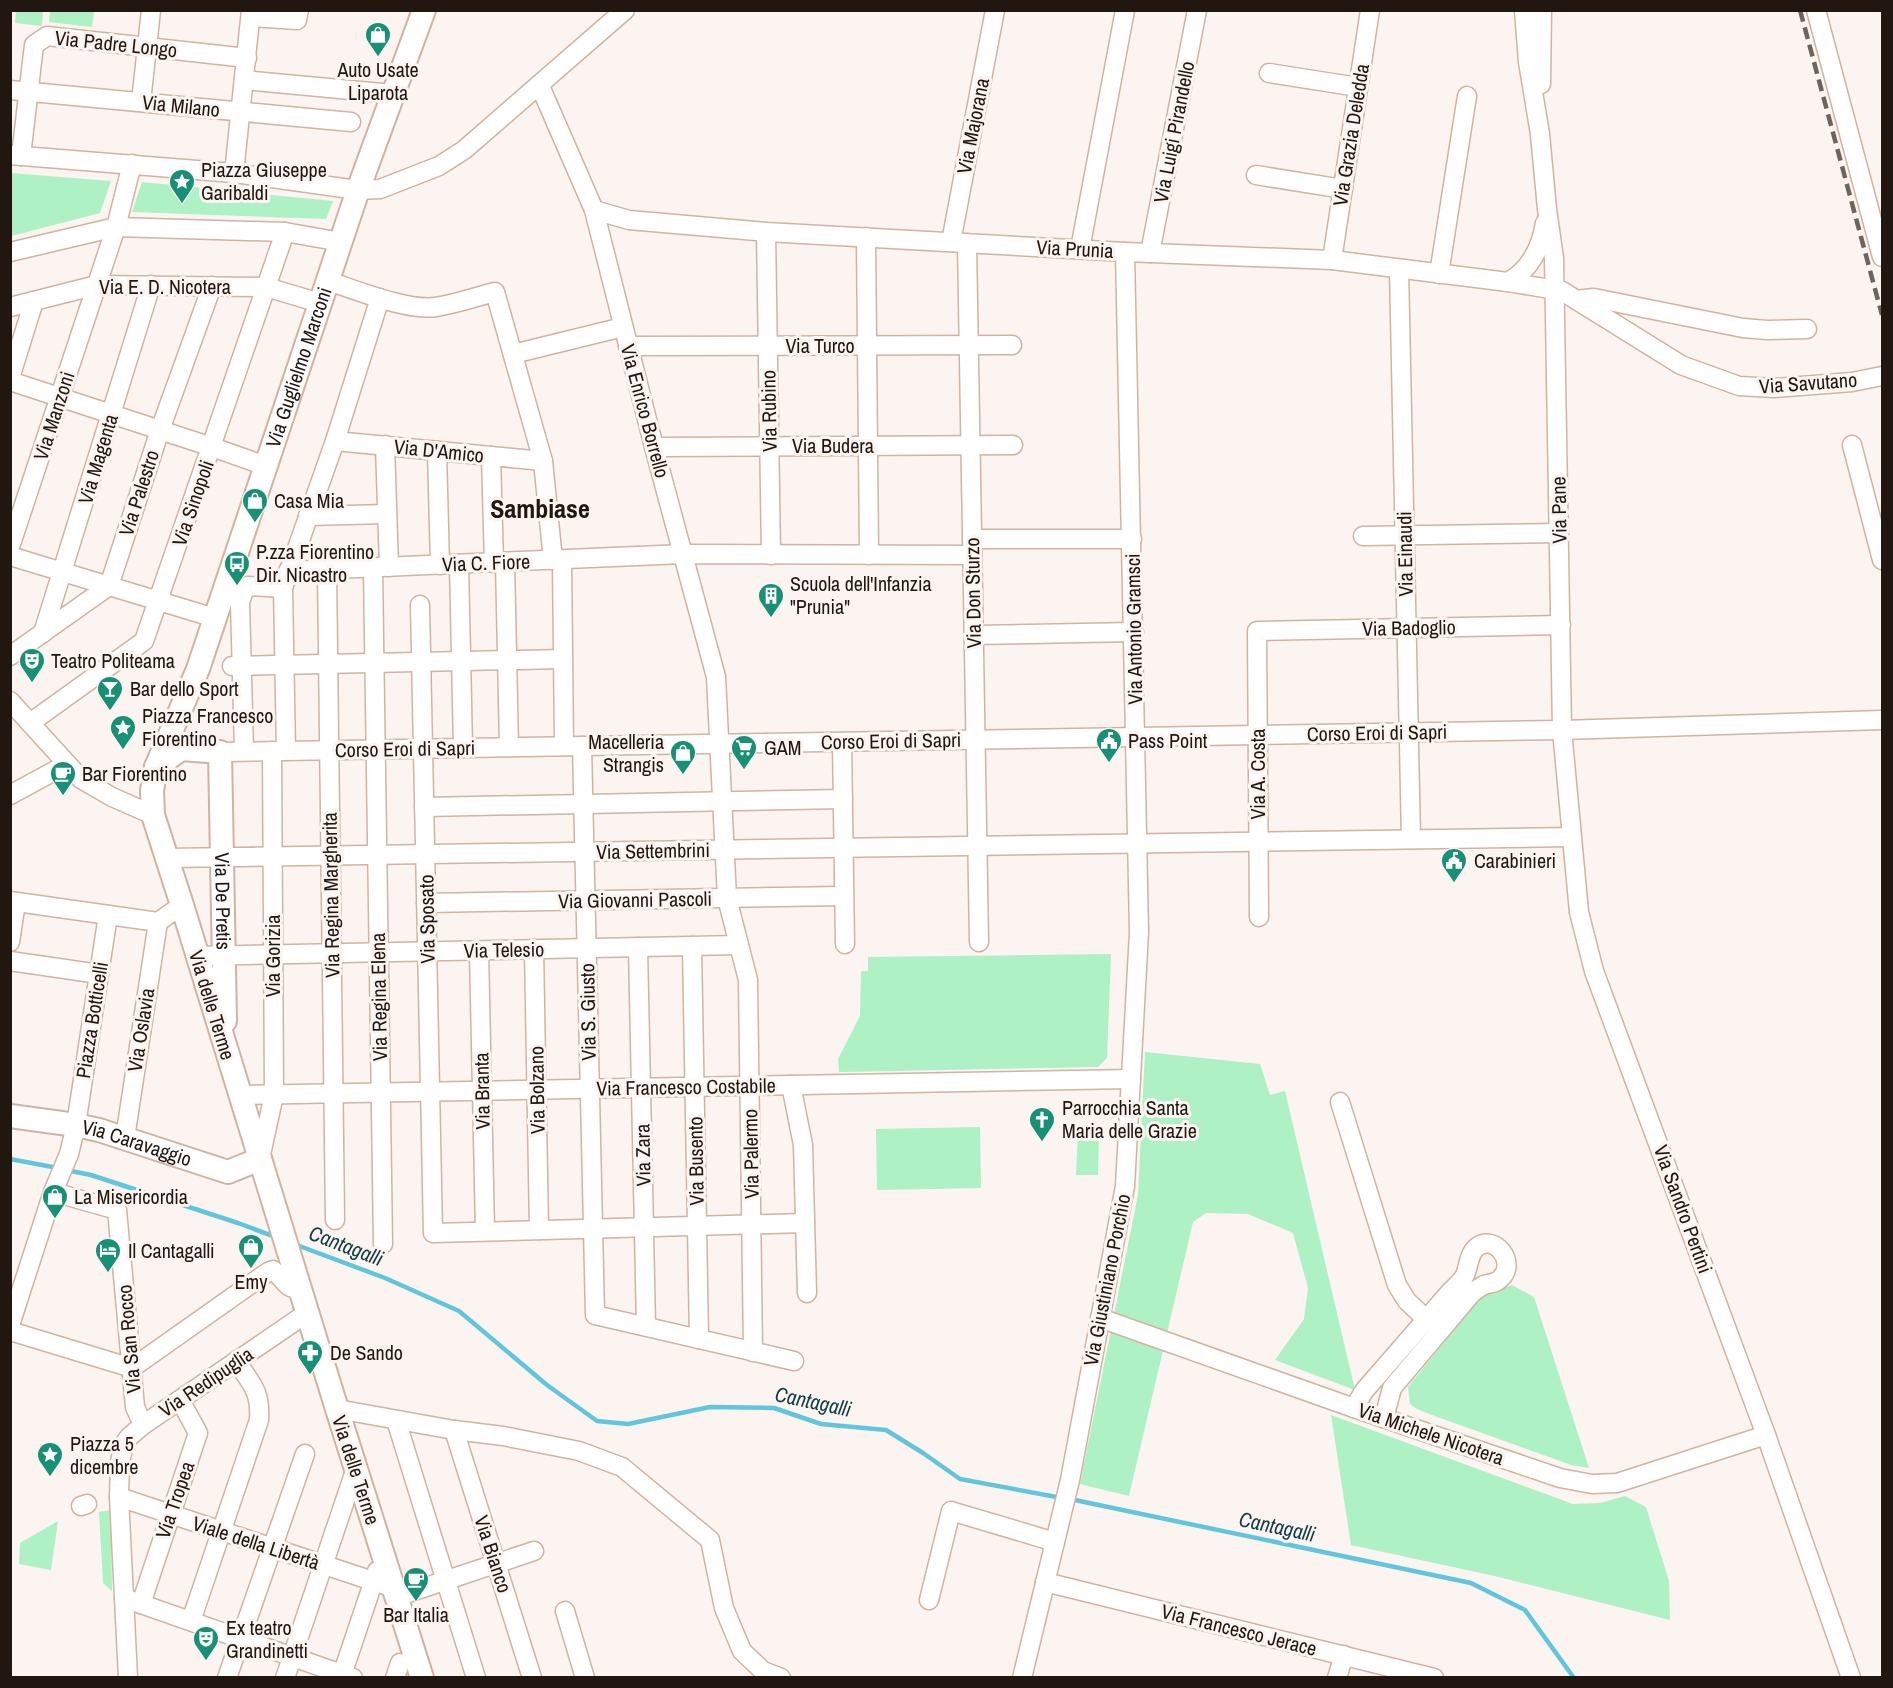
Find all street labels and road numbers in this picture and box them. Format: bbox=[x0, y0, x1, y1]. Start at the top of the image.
street label: Via Padre Longo bbox=[54, 24, 179, 63]
street label: Via Luigi Pirandello bbox=[1147, 59, 1200, 205]
street label: Via Grazia Deledda bbox=[1326, 62, 1375, 208]
street label: Via Majorana bbox=[950, 76, 995, 176]
street label: Via Milano bbox=[141, 88, 221, 123]
street label: Via Prunia bbox=[1036, 233, 1114, 264]
street label: Via E. D. Nicotera bbox=[99, 273, 231, 300]
street label: Via Guglielmo Marconi bbox=[259, 283, 338, 451]
street label: Via Turco bbox=[785, 332, 855, 359]
street label: Via Enrico Borrello bbox=[615, 341, 676, 481]
street label: Via Savutano bbox=[1758, 366, 1858, 399]
street label: Via Manzoni bbox=[26, 368, 81, 464]
street label: Via Rubino bbox=[754, 370, 783, 452]
street label: Via Magenta bbox=[71, 411, 124, 507]
street label: Via D'Amico bbox=[393, 432, 485, 469]
street label: Via Budera bbox=[792, 432, 874, 459]
street label: Via Palestro bbox=[112, 446, 165, 539]
street label: Via Sinopoli bbox=[165, 456, 220, 549]
street label: Via Pane bbox=[1544, 476, 1573, 544]
street label: Via Einaudi bbox=[1390, 511, 1419, 597]
street label: Via Don Sturzo bbox=[958, 537, 987, 649]
street label: Via C. Fiore bbox=[441, 547, 530, 578]
street label: Via Antonio Gramsci bbox=[1119, 553, 1148, 705]
street label: Via Badoglio bbox=[1362, 613, 1456, 642]
street label: Corso Eroi di Sapri bbox=[1307, 718, 1447, 747]
street label: Corso Eroi di Sapri bbox=[821, 726, 961, 755]
street label: Via A. Costa bbox=[1244, 729, 1271, 819]
street label: Corso Eroi di Sapri bbox=[335, 734, 475, 763]
street label: Via Regina Margherita bbox=[316, 812, 345, 978]
street label: Via Settembrini bbox=[596, 836, 710, 865]
street label: Via De Pretis bbox=[209, 852, 238, 950]
street label: Via Sposato bbox=[412, 874, 441, 964]
street label: Via Giovanni Pascoli bbox=[558, 885, 712, 914]
street label: Via Gorizia bbox=[259, 915, 286, 997]
street label: Via Regina Elena bbox=[364, 933, 393, 1061]
street label: Via Telesio bbox=[463, 935, 545, 964]
street label: Via delle Terme bbox=[183, 947, 242, 1063]
street label: Piazza Botticelli bbox=[69, 960, 114, 1080]
street label: Via S. Giusto bbox=[573, 963, 602, 1061]
street label: Via Oslavia bbox=[121, 986, 160, 1074]
street label: Via Bolzano bbox=[522, 1046, 551, 1134]
street label: Via Branta bbox=[467, 1052, 496, 1130]
street label: Via Francesco Costabile bbox=[596, 1071, 776, 1102]
street label: Via Palermo bbox=[736, 1109, 765, 1199]
street label: Via Caravaggio bbox=[80, 1113, 195, 1172]
street label: Via Busento bbox=[681, 1116, 710, 1206]
street label: Via Zara bbox=[628, 1123, 657, 1187]
street label: Via Sandro Pertini bbox=[1648, 1141, 1719, 1277]
street label: Via Giustiniano Porchio bbox=[1077, 1192, 1136, 1368]
street label: Via San Rocco bbox=[110, 1284, 147, 1395]
street label: Via Redipuglia bbox=[153, 1340, 258, 1423]
street label: Via Michele Nicotera bbox=[1354, 1396, 1508, 1471]
street label: Via delle Terme bbox=[326, 1412, 387, 1528]
street label: Via Tropea bbox=[149, 1458, 200, 1542]
street label: Viale della Libertà bbox=[189, 1509, 323, 1576]
street label: Via Bianco bbox=[468, 1512, 519, 1596]
street label: Via Francesco Jerace bbox=[1159, 1597, 1320, 1662]

